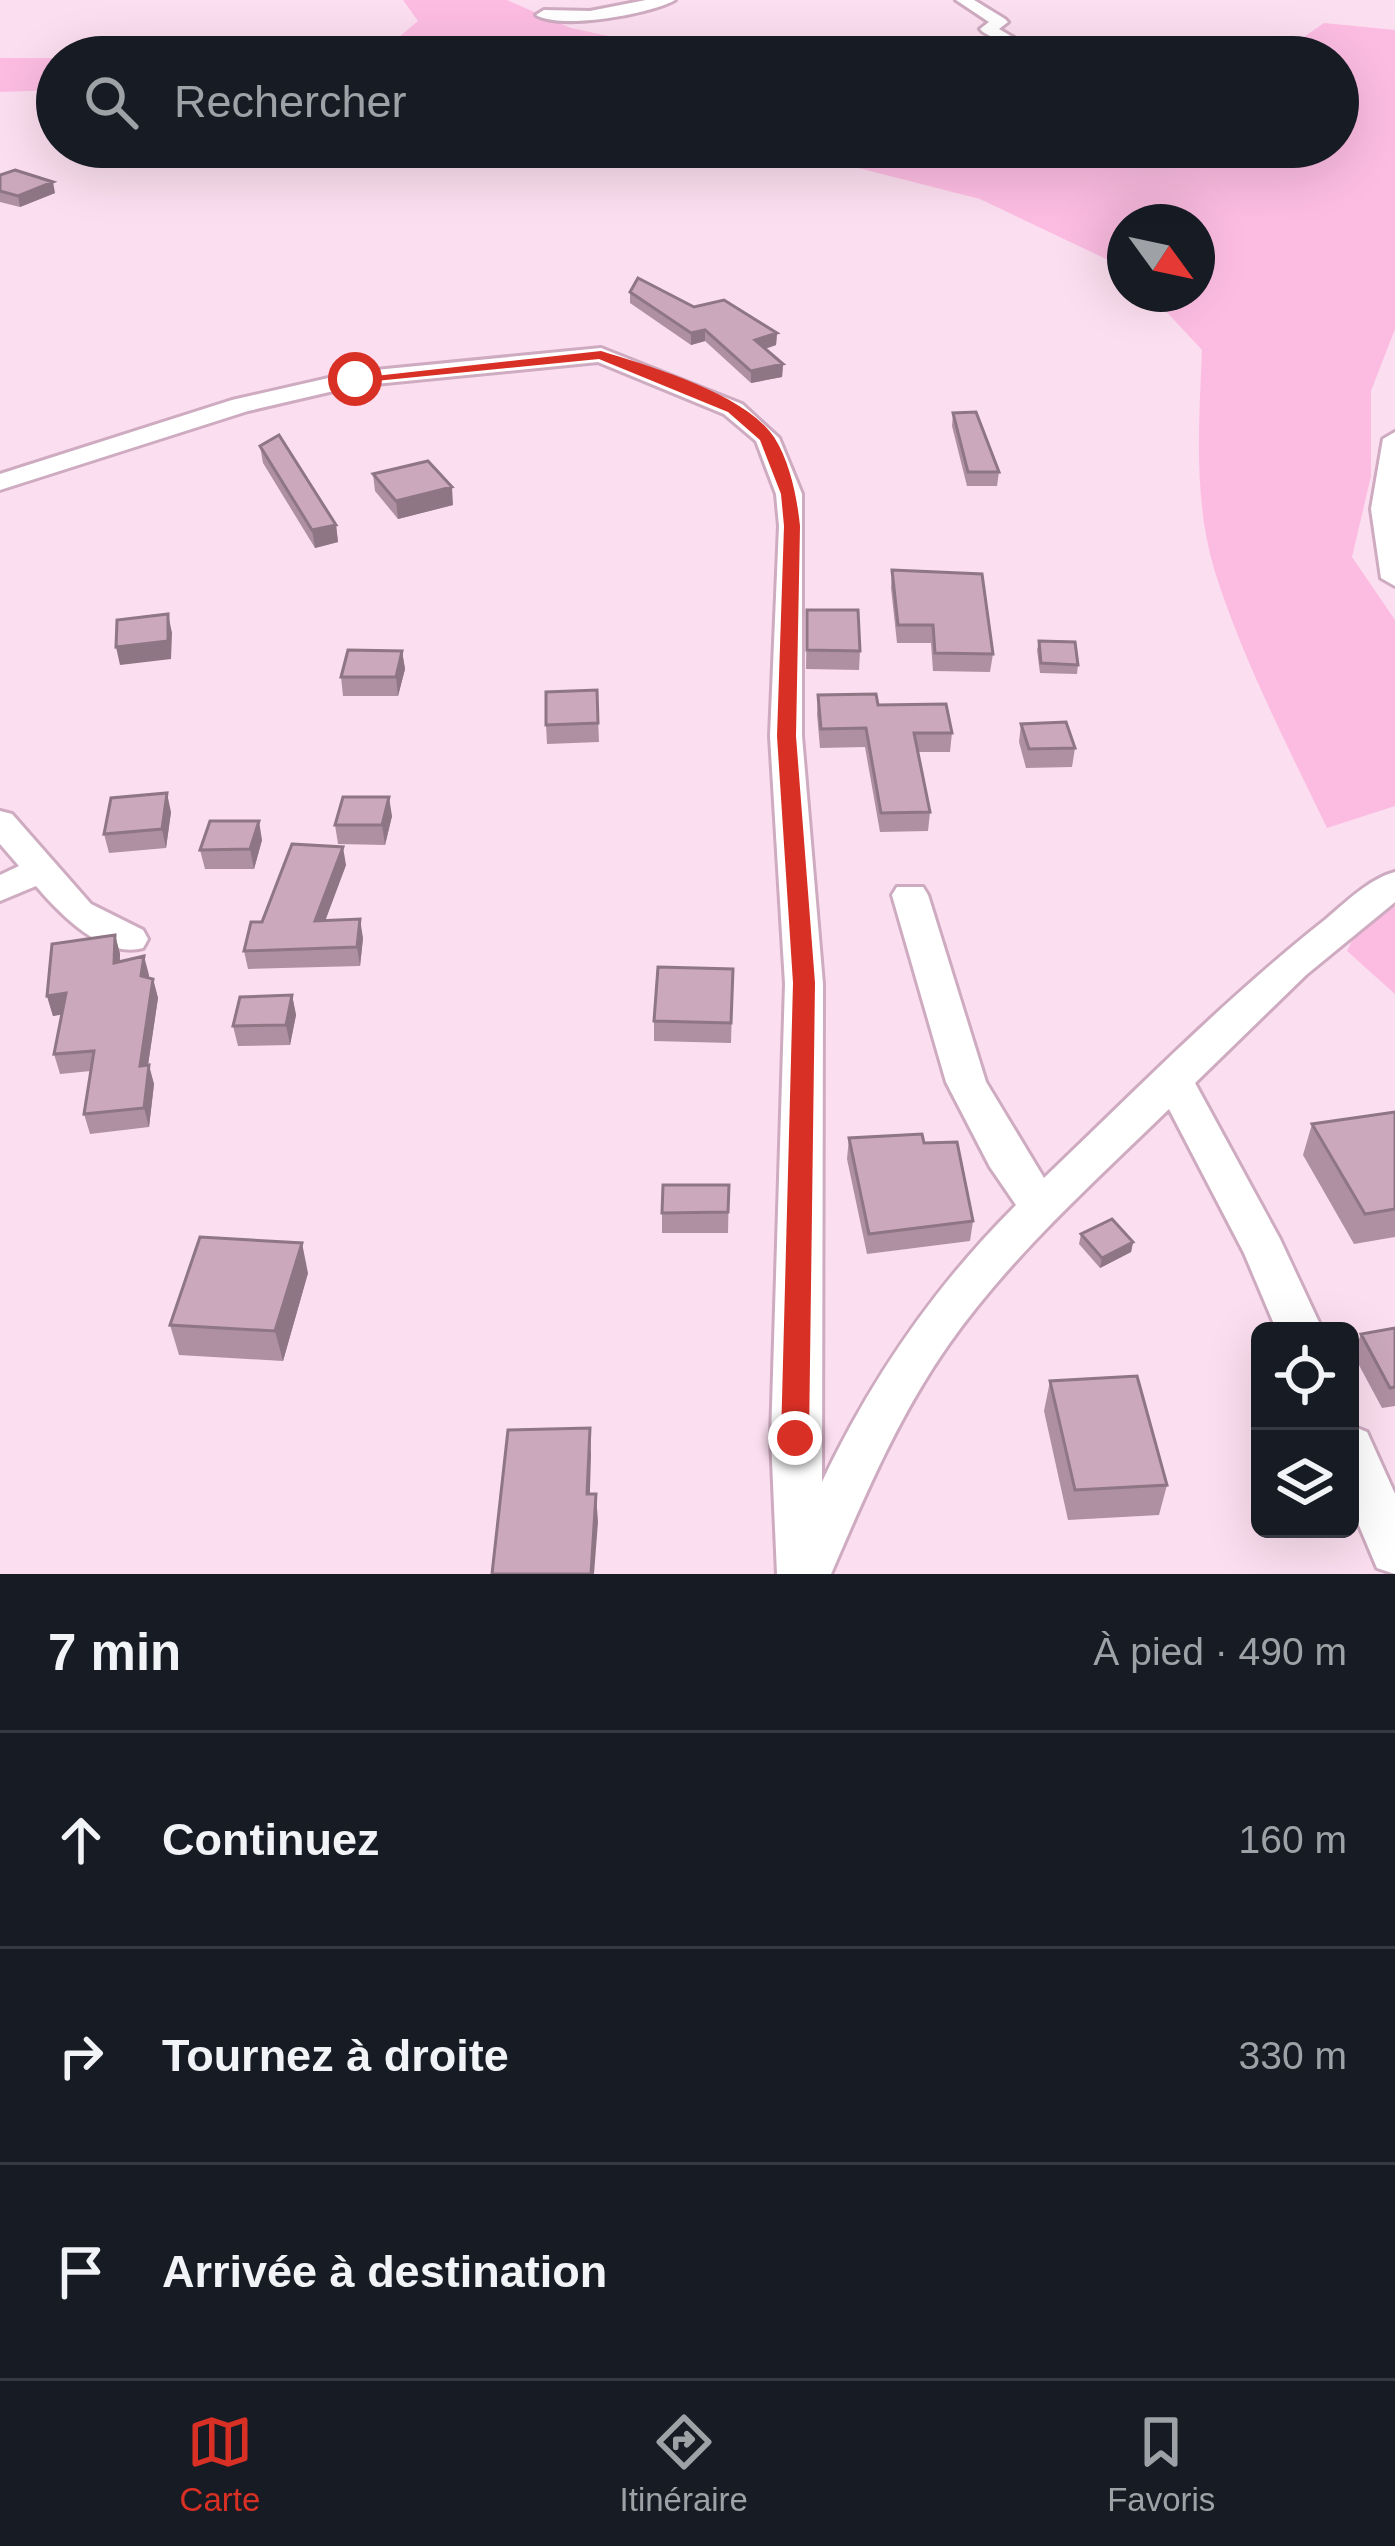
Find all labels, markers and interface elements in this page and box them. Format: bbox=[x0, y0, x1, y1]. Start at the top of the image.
search box bbox=[36, 36, 1359, 168]
icon: search bbox=[78, 69, 144, 135]
text: Rechercher bbox=[174, 76, 407, 127]
north arrow bbox=[1107, 204, 1215, 312]
route start bbox=[328, 352, 382, 406]
map controls bbox=[1251, 1322, 1359, 1538]
button: locate bbox=[1251, 1322, 1359, 1430]
route end bbox=[768, 1411, 822, 1465]
button: layers bbox=[1251, 1430, 1359, 1538]
text: 7 min bbox=[48, 1624, 181, 1681]
text: À pied · 490 m bbox=[1093, 1630, 1347, 1673]
icon: ahead bbox=[48, 1807, 114, 1873]
text: Continuez bbox=[162, 1814, 379, 1865]
text: 160 m bbox=[1239, 1818, 1347, 1861]
icon: right bbox=[48, 2023, 114, 2089]
text: Tournez à droite bbox=[162, 2030, 509, 2081]
text: 330 m bbox=[1239, 2034, 1347, 2077]
icon: arrive bbox=[48, 2239, 114, 2305]
text: Arrivée à destination bbox=[162, 2246, 607, 2297]
tab: Carte bbox=[180, 2409, 260, 2519]
tab: Itinéraire bbox=[620, 2409, 748, 2519]
tab: Favoris bbox=[1107, 2409, 1215, 2519]

